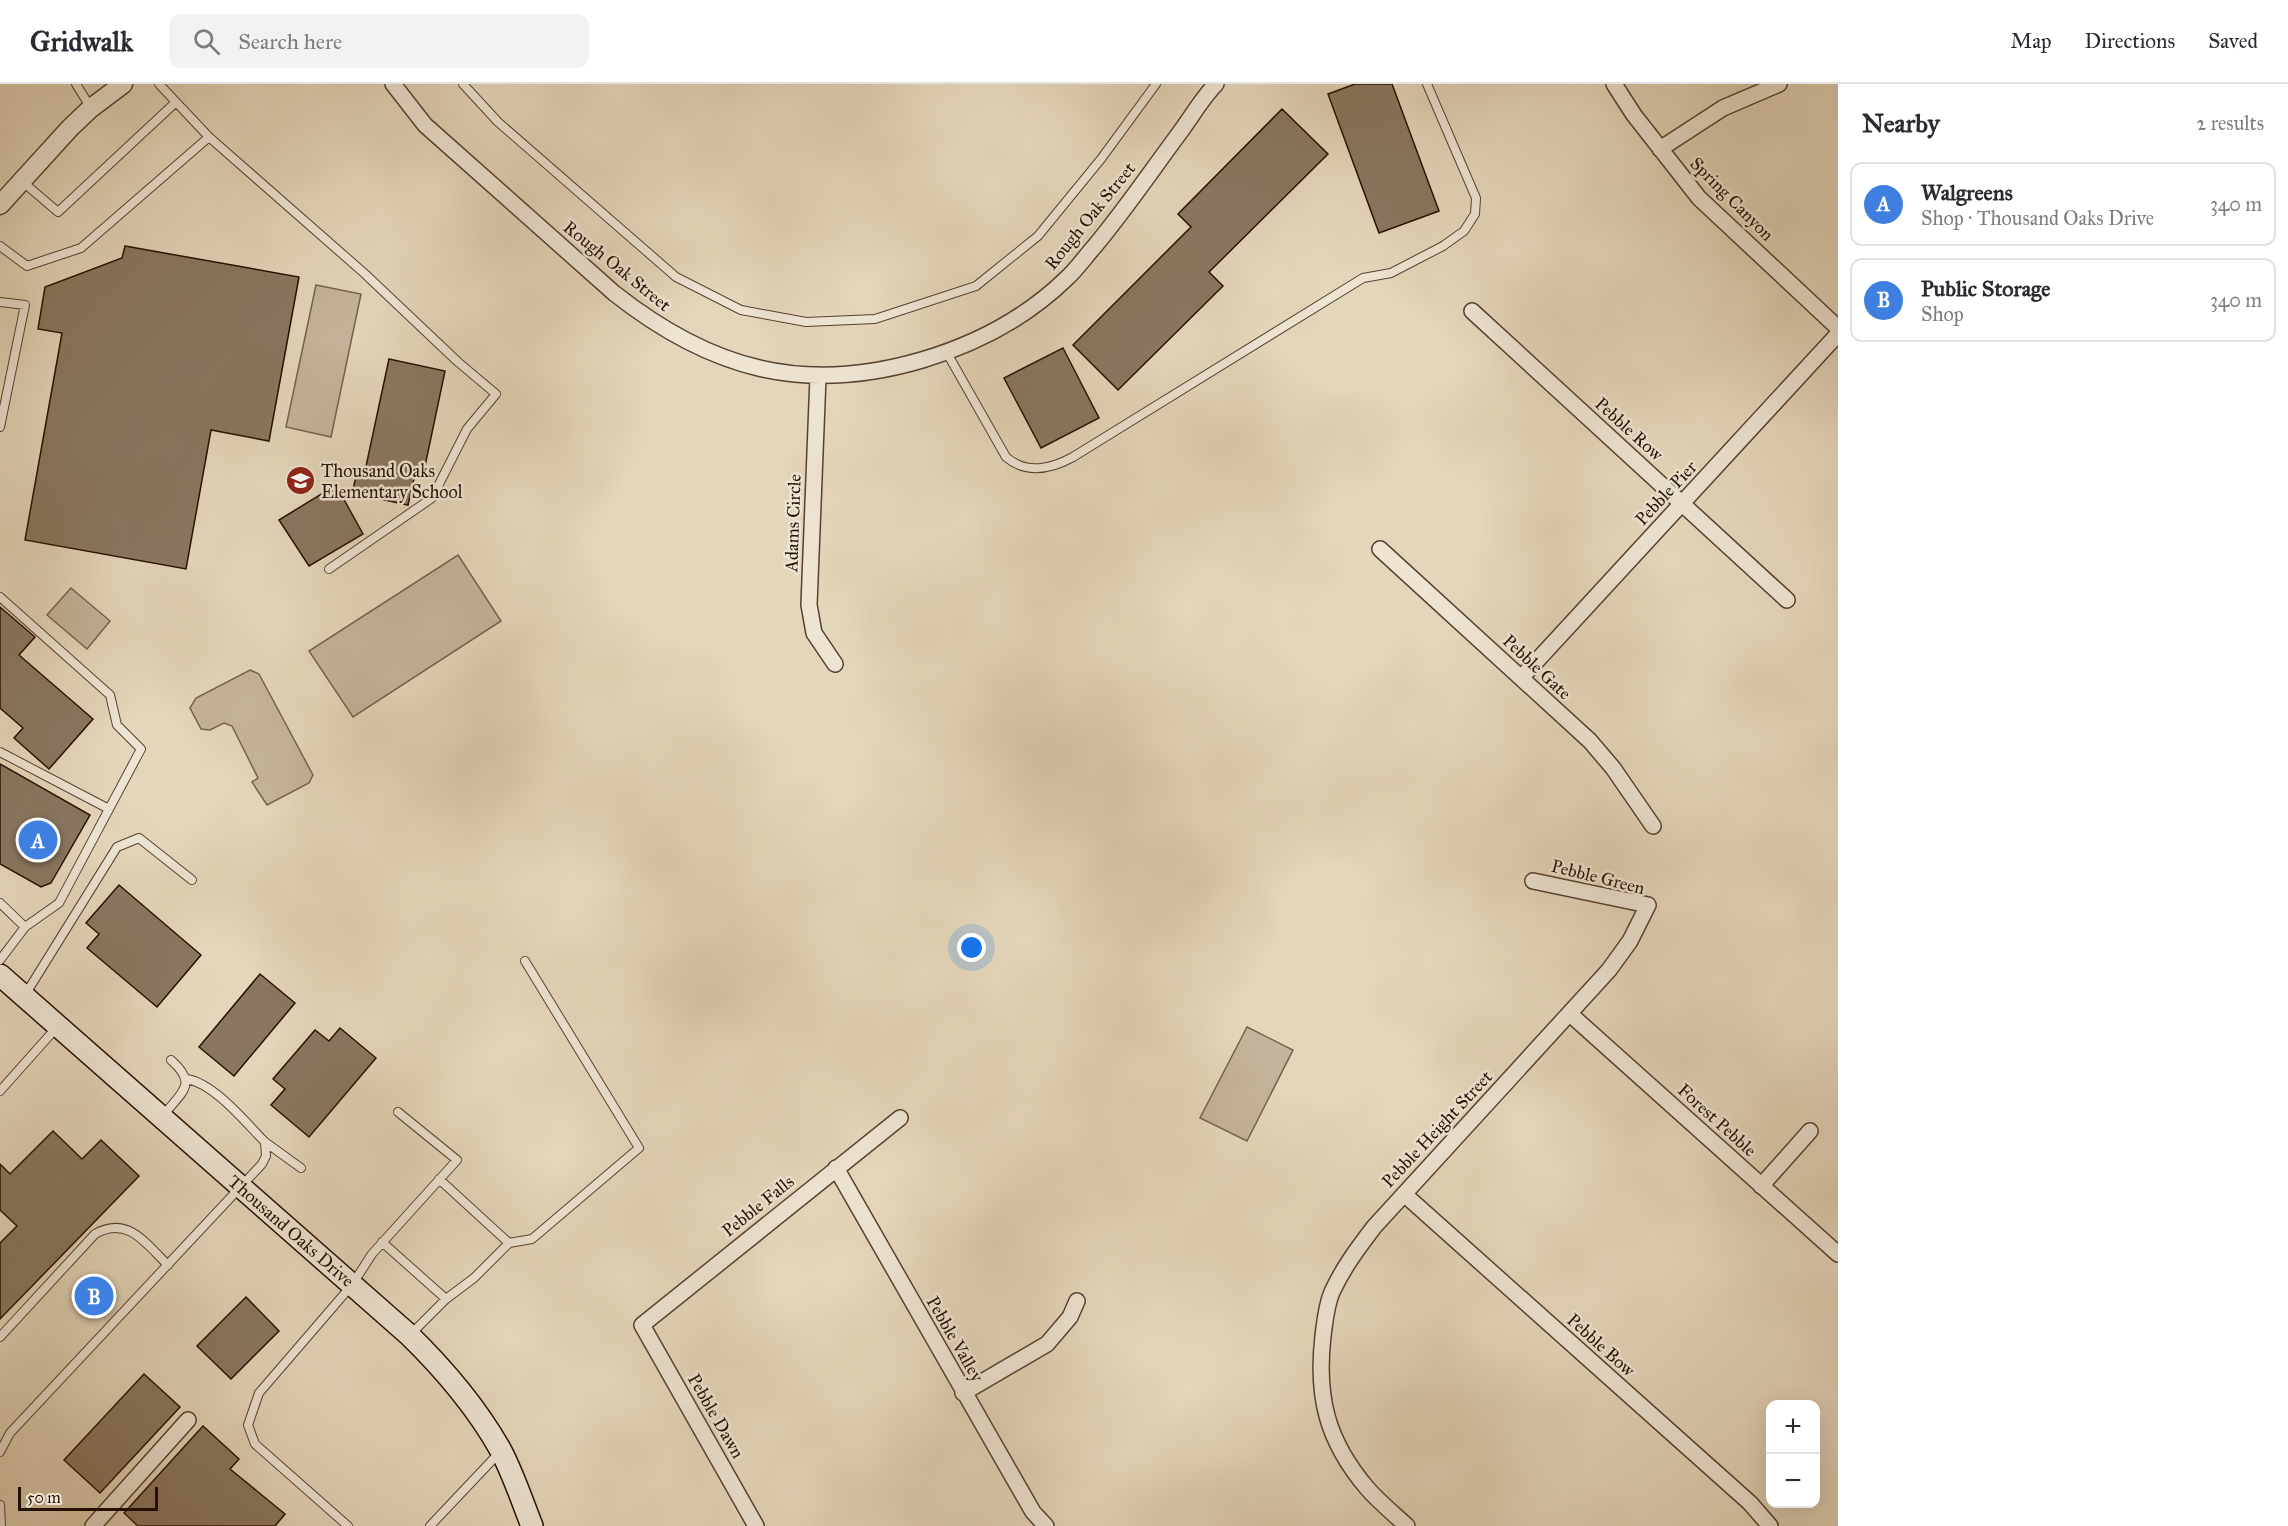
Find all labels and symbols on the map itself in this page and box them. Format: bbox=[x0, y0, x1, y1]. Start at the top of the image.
street label: Spring Canyon bbox=[1685, 153, 1779, 246]
street label: Rough Oak Street bbox=[1040, 157, 1141, 275]
street label: Rough Oak Street bbox=[558, 216, 676, 317]
street label: Pebble Row bbox=[1590, 393, 1668, 466]
street label: Pebble Pier bbox=[1631, 456, 1702, 530]
place label: Thousand Oaks Elementary School bbox=[321, 460, 463, 503]
school or university icon: Thousand Oaks Elementary School bbox=[284, 465, 316, 497]
street label: Adams Circle bbox=[780, 474, 806, 573]
street label: Pebble Gate bbox=[1498, 630, 1576, 704]
pin: A bbox=[18, 818, 57, 862]
street label: Pebble Green bbox=[1549, 855, 1647, 899]
your location bbox=[957, 933, 986, 962]
street label: Pebble Height Street bbox=[1377, 1065, 1498, 1193]
street label: Forest Pebble bbox=[1673, 1079, 1761, 1161]
street label: Thousand Oaks Drive bbox=[224, 1170, 358, 1292]
street label: Pebble Falls bbox=[718, 1170, 798, 1242]
pin: B bbox=[74, 1274, 113, 1318]
street label: Pebble Valley bbox=[922, 1292, 989, 1386]
street label: Pebble Bow bbox=[1563, 1309, 1640, 1381]
street label: Pebble Dawn bbox=[683, 1370, 749, 1462]
scale bar bbox=[18, 1484, 158, 1512]

